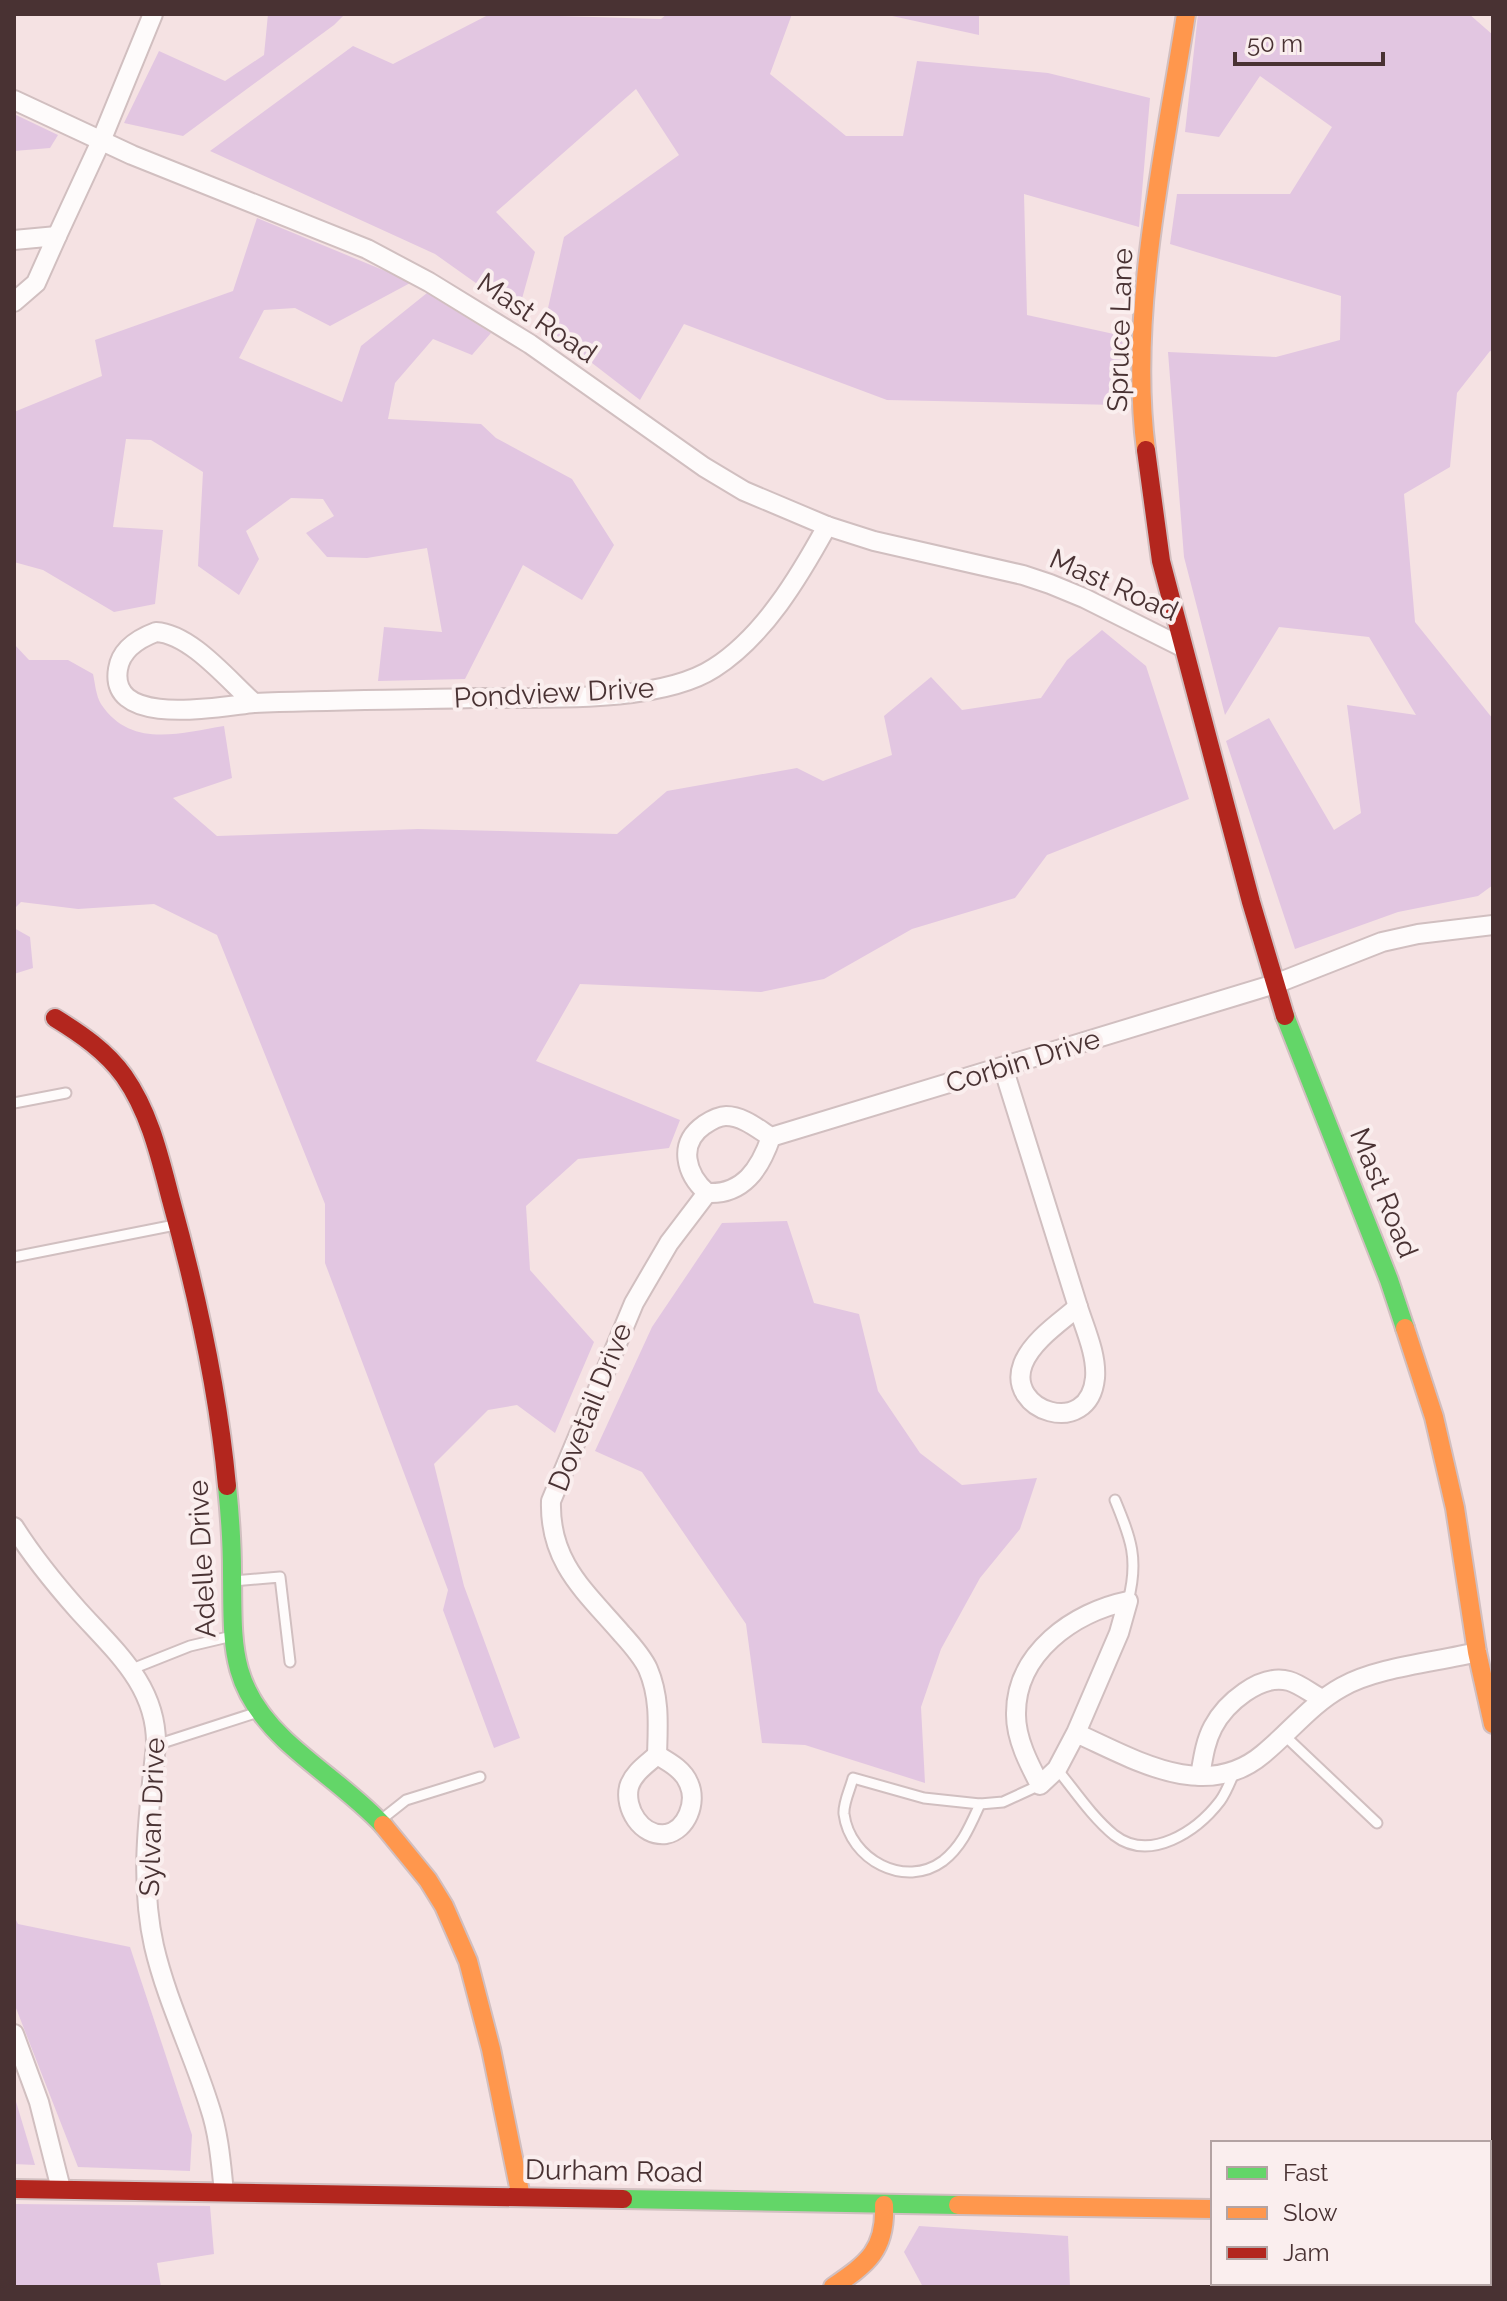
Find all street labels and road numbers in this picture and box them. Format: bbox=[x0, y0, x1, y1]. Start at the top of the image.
street label: Spruce Lane bbox=[1101, 248, 1139, 412]
street label: Mast Road bbox=[471, 266, 603, 370]
street label: Mast Road bbox=[1045, 542, 1183, 628]
street label: Pondview Drive bbox=[453, 671, 655, 715]
street label: Corbin Drive bbox=[942, 1022, 1104, 1100]
street label: Mast Road bbox=[1343, 1123, 1425, 1263]
street label: Dovetail Drive bbox=[541, 1318, 639, 1496]
street label: Adelle Drive bbox=[181, 1479, 223, 1639]
street label: Sylvan Drive bbox=[133, 1737, 171, 1897]
street label: Durham Road bbox=[525, 2153, 703, 2189]

